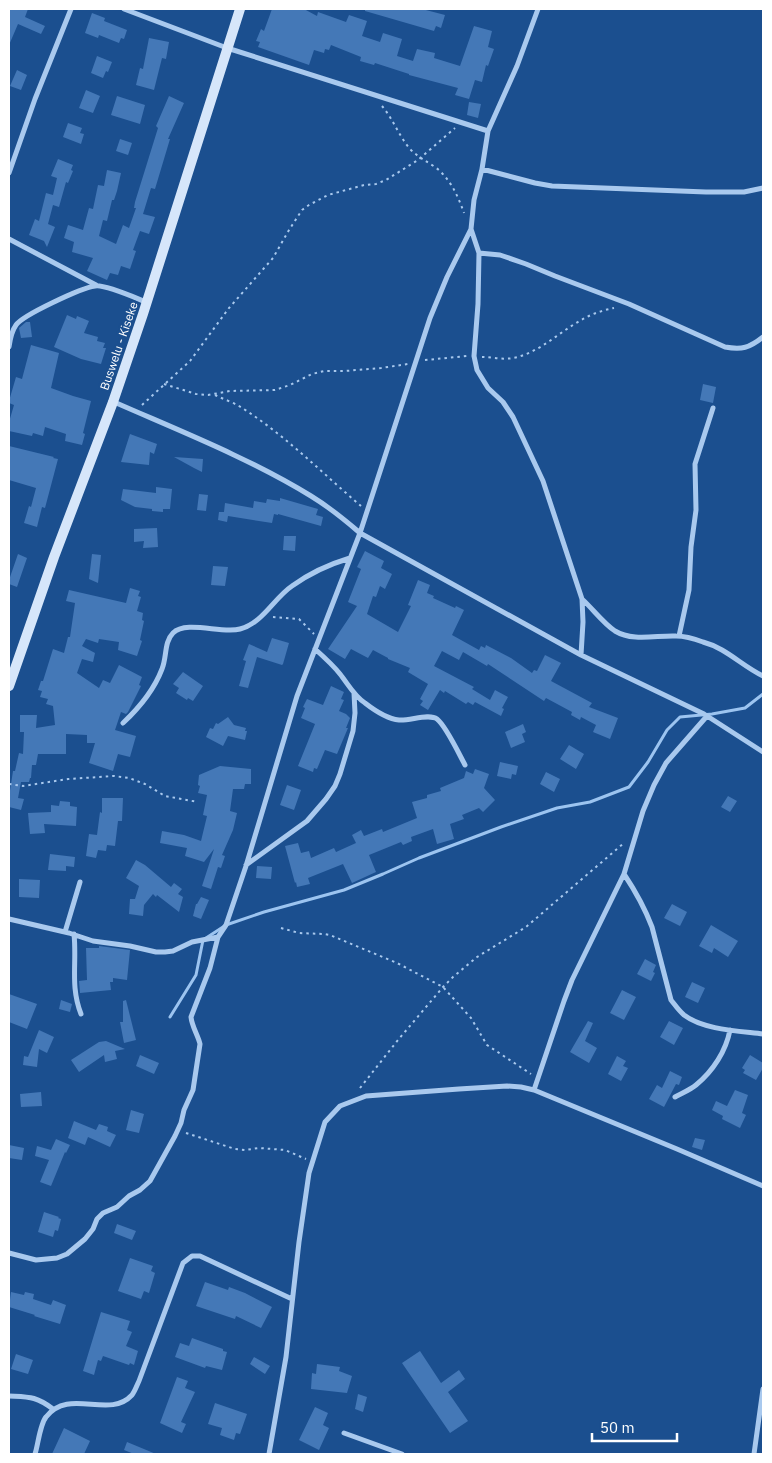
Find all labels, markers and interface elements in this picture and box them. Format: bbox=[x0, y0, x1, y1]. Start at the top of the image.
street label: Buswelu - Kiseke bbox=[96, 299, 141, 392]
scale bar bbox=[592, 1410, 677, 1442]
text: 50 m bbox=[600, 1418, 635, 1437]

